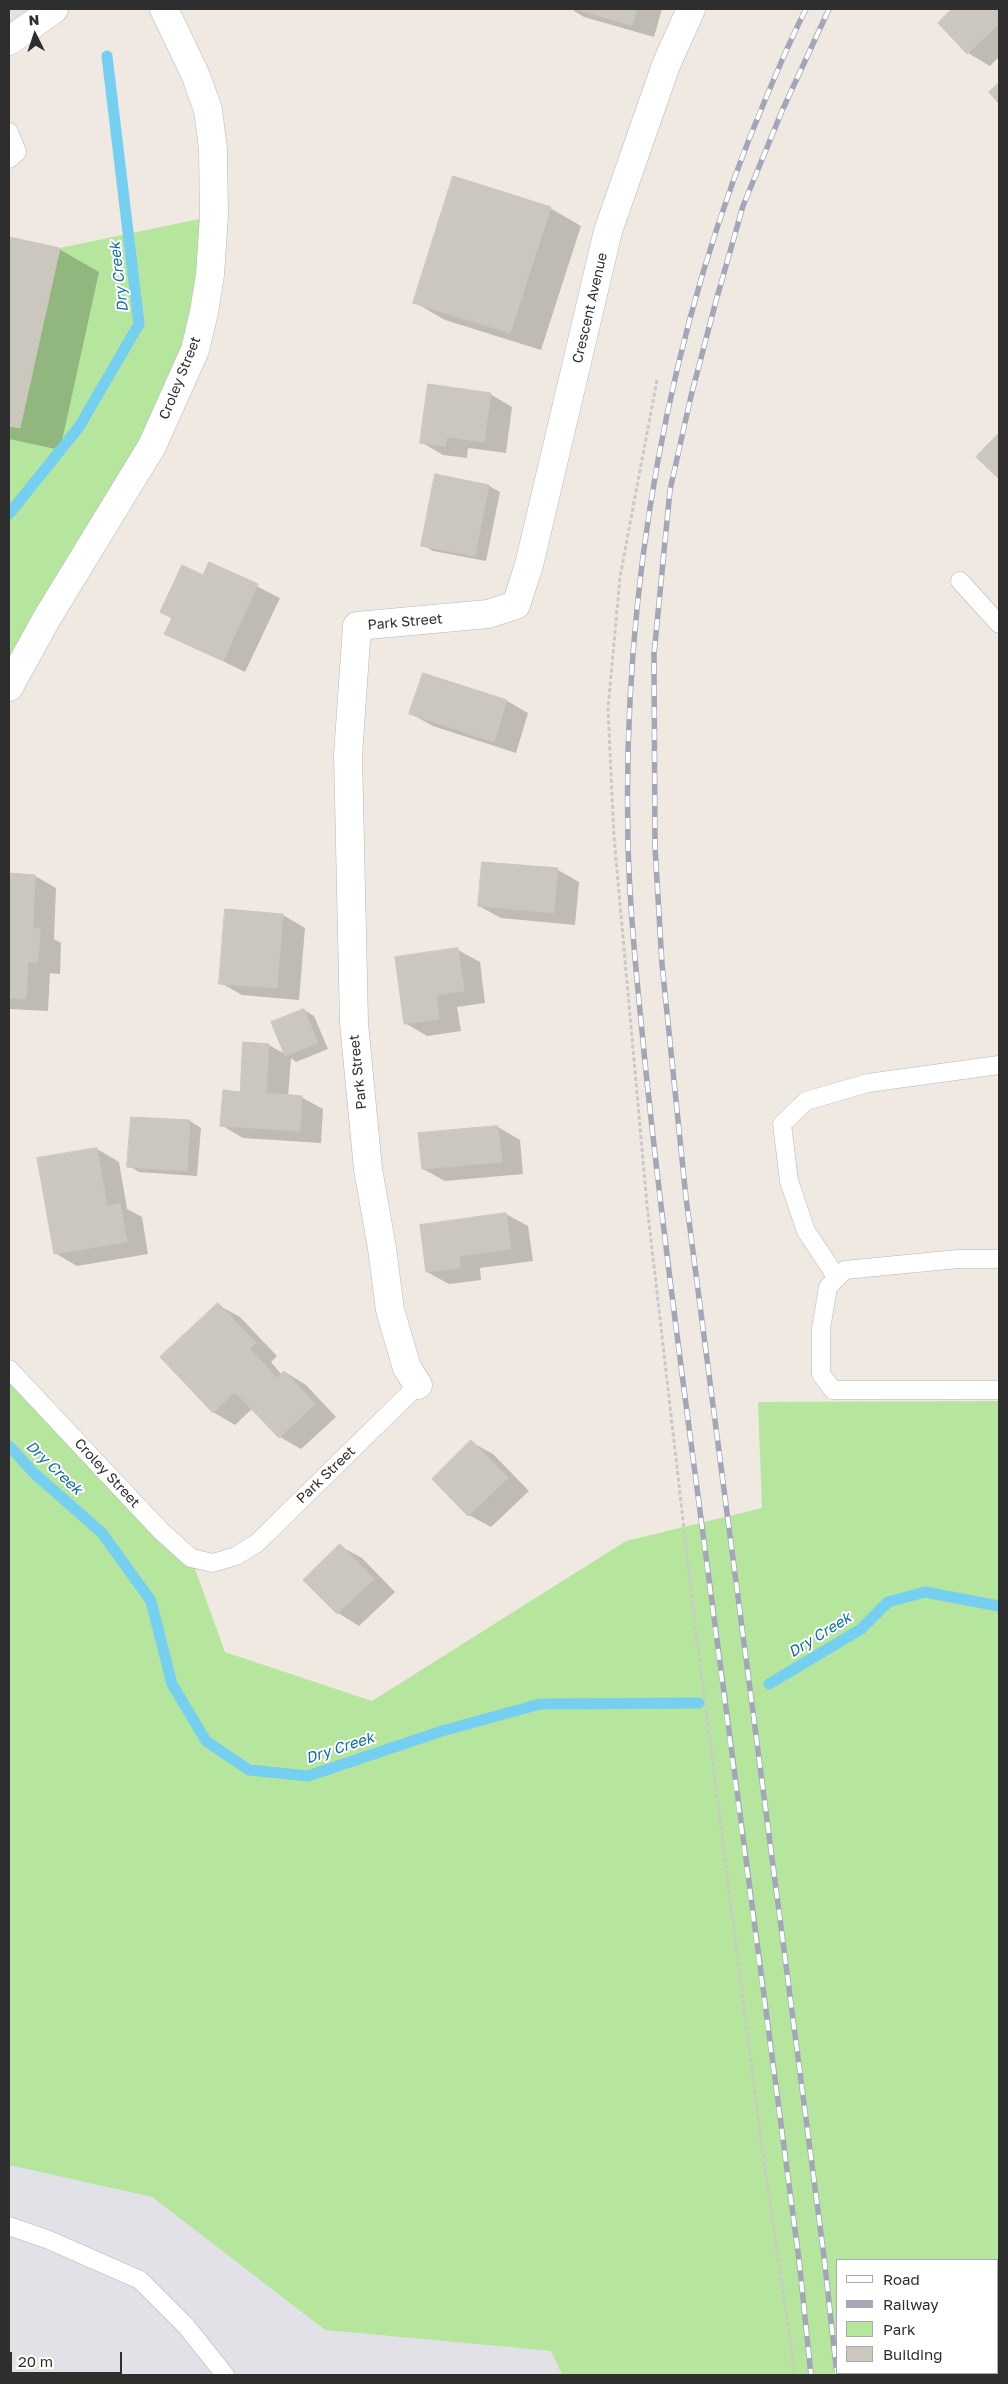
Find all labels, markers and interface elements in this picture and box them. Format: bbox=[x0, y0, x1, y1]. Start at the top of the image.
north arrow bbox=[10, 10, 60, 60]
text: N bbox=[28, 11, 40, 28]
water label: Dry Creek bbox=[106, 241, 132, 313]
street label: Crescent Avenue bbox=[569, 251, 611, 365]
street label: Croley Street bbox=[156, 334, 204, 422]
street label: Park Street bbox=[367, 610, 443, 634]
street label: Park Street bbox=[346, 1034, 370, 1110]
street label: Croley Street bbox=[71, 1435, 143, 1511]
water label: Dry Creek bbox=[22, 1437, 86, 1499]
street label: Park Street bbox=[293, 1443, 359, 1507]
water label: Dry Creek bbox=[785, 1609, 855, 1661]
water label: Dry Creek bbox=[304, 1729, 376, 1767]
legend bbox=[836, 2259, 998, 2374]
text: Road bbox=[883, 2270, 920, 2288]
text: Railway bbox=[883, 2295, 939, 2313]
text: Park bbox=[883, 2320, 915, 2338]
scale bar bbox=[12, 2342, 125, 2374]
text: Building bbox=[883, 2345, 943, 2363]
text: 20 m bbox=[18, 2352, 53, 2370]

